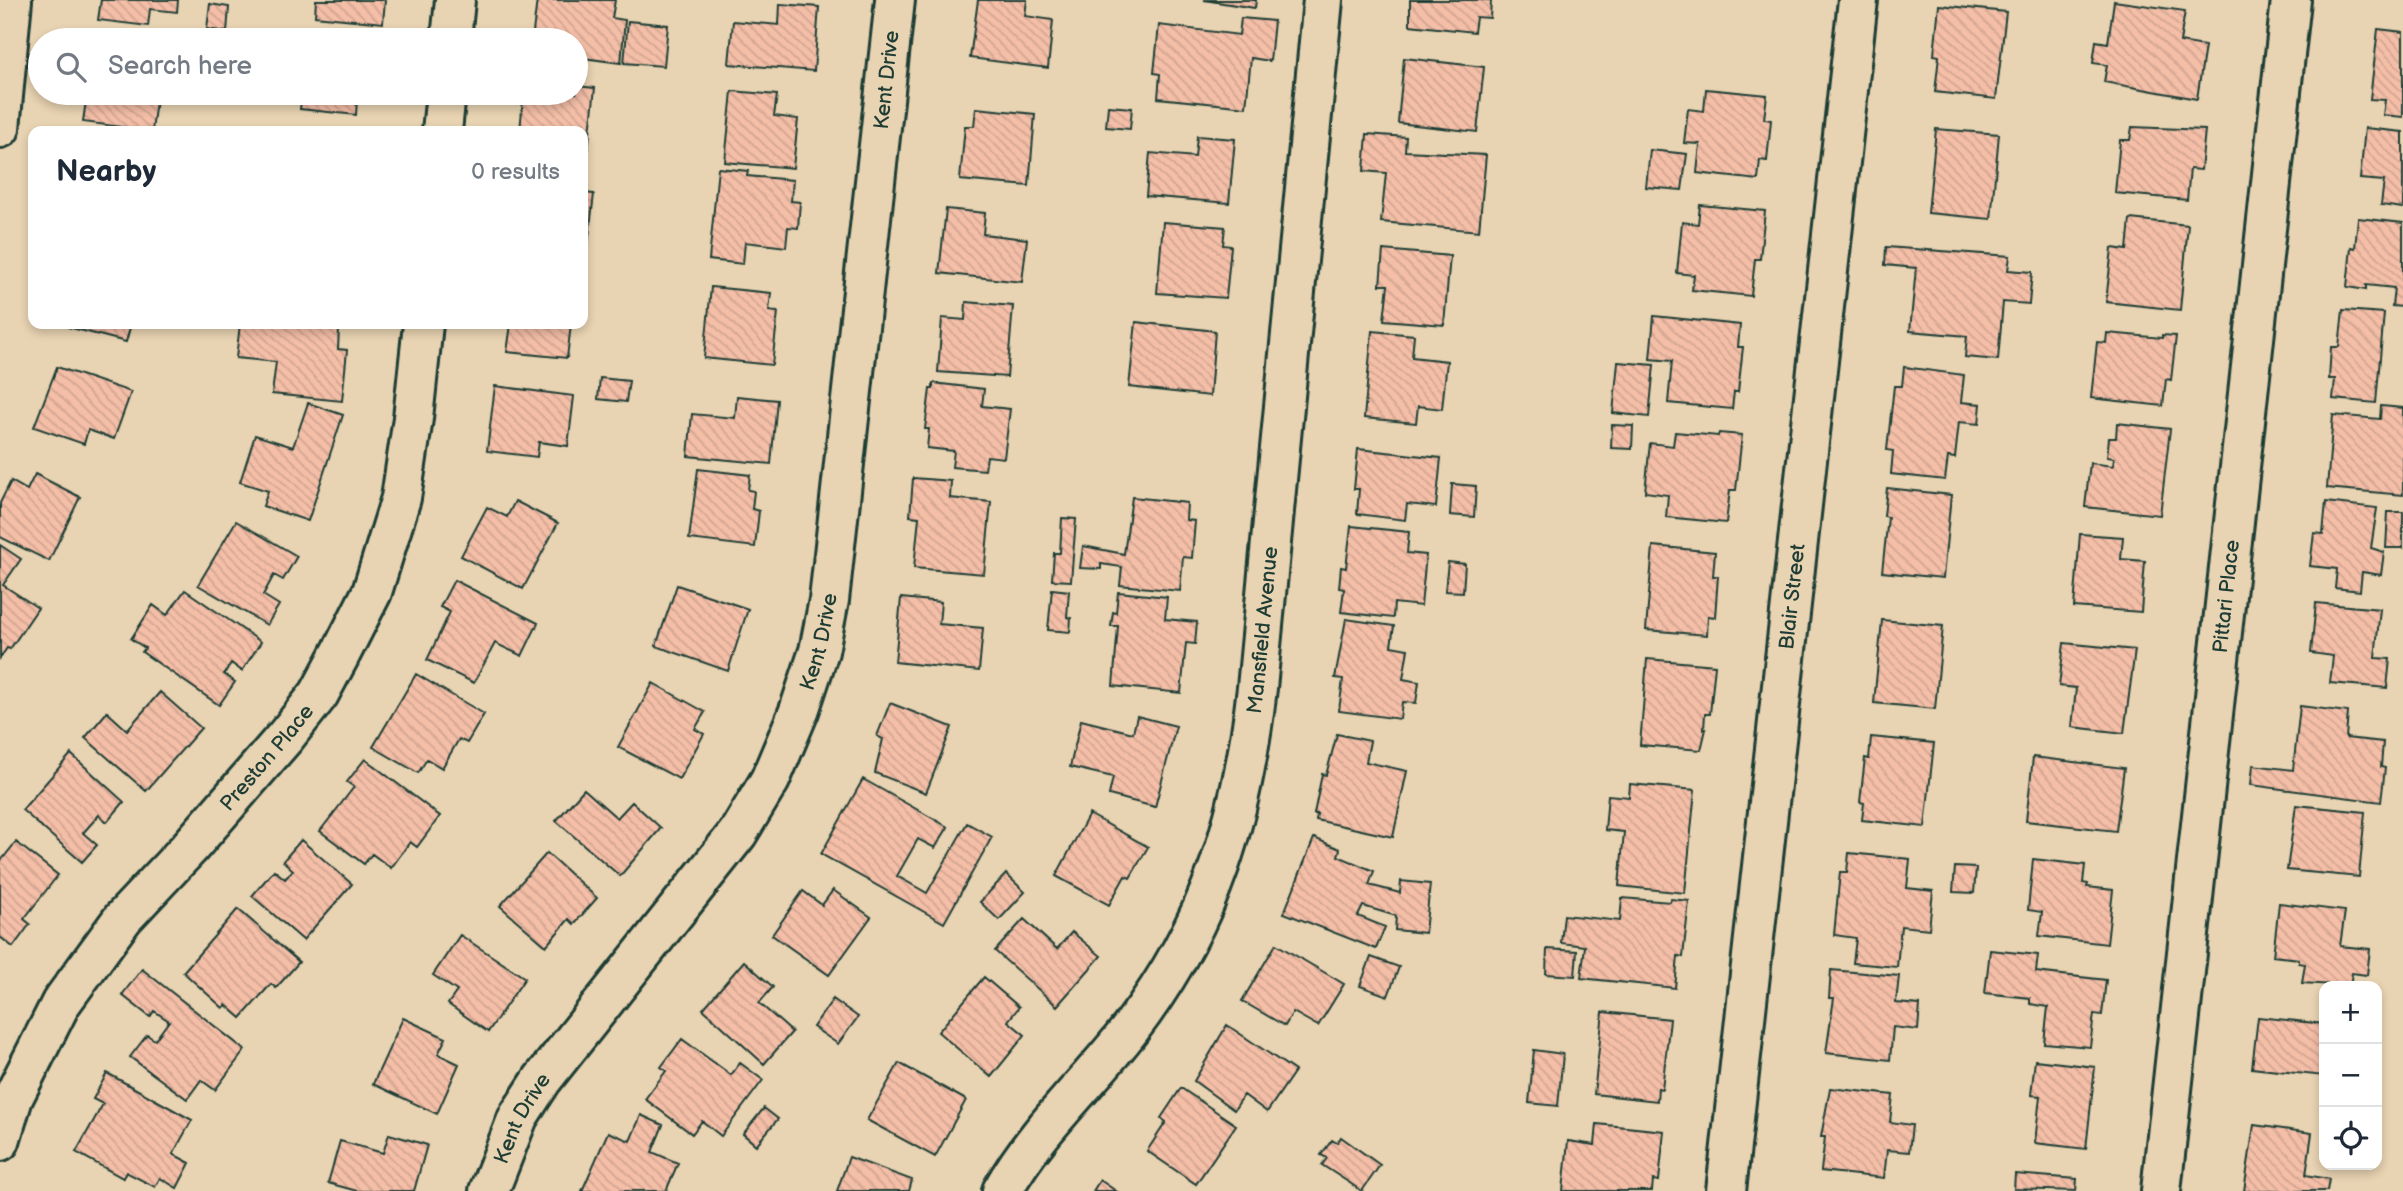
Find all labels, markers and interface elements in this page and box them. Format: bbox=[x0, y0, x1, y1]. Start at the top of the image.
search box bbox=[28, 28, 588, 105]
street label: Kent Drive bbox=[868, 29, 904, 131]
icon: search bbox=[52, 48, 90, 86]
text: Search here bbox=[108, 51, 252, 82]
text: Nearby bbox=[56, 154, 156, 190]
text: 0 results bbox=[471, 158, 560, 186]
street label: Pittari Place bbox=[2207, 539, 2244, 654]
street label: Blair Street bbox=[1774, 542, 1810, 651]
street label: Mansfield Avenue bbox=[1241, 545, 1283, 715]
street label: Kent Drive bbox=[794, 592, 842, 693]
street label: Preston Place bbox=[214, 699, 319, 816]
map controls bbox=[2319, 981, 2382, 1170]
button: + bbox=[2319, 981, 2382, 1044]
button: − bbox=[2319, 1044, 2382, 1107]
street label: Kent Drive bbox=[488, 1068, 556, 1167]
button: locate bbox=[2319, 1107, 2382, 1170]

